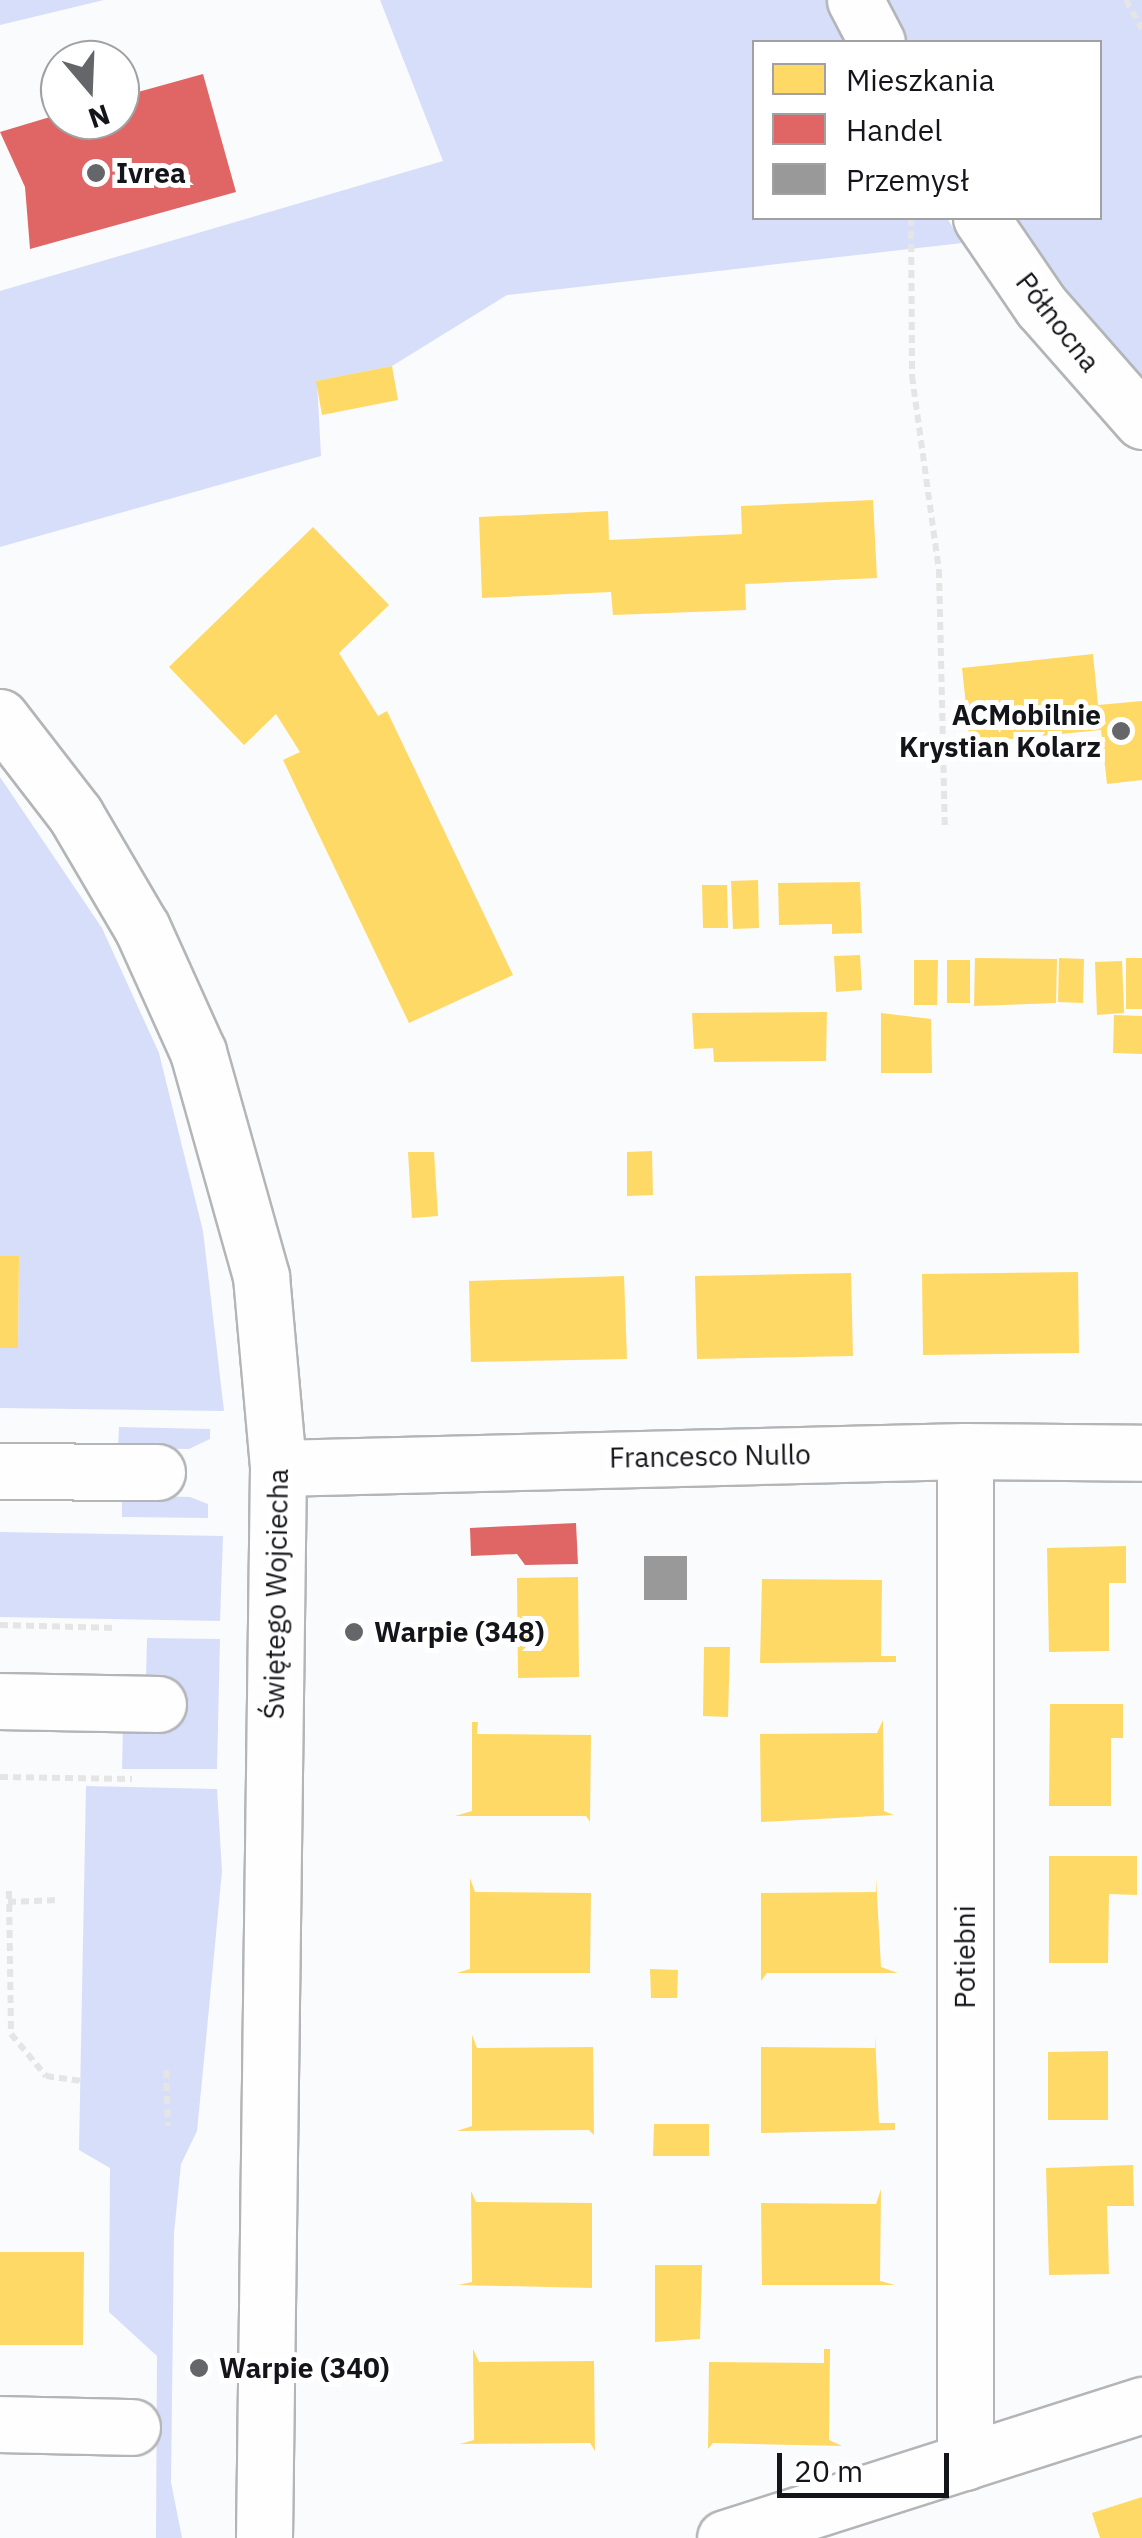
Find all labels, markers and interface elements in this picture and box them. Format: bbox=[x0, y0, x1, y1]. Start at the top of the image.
north arrow bbox=[40, 40, 140, 140]
legend bbox=[752, 40, 1102, 220]
text: Mieszkania bbox=[846, 60, 995, 99]
text: N bbox=[84, 96, 115, 138]
text: Handel bbox=[846, 110, 942, 149]
place label: Ivrea bbox=[116, 156, 186, 190]
text: Przemysł bbox=[846, 160, 969, 199]
marker: Ivrea bbox=[85, 162, 107, 184]
street label: Północna bbox=[1009, 266, 1107, 378]
place label: ACMobilnie Krystian Kolarz bbox=[899, 698, 1101, 764]
marker: ACMobilnie Krystian Kolarz bbox=[1110, 720, 1132, 742]
street label: Francesco Nullo bbox=[609, 1437, 811, 1475]
street label: Świętego Wojciecha bbox=[257, 1468, 295, 1720]
place label: Warpie (348) bbox=[374, 1615, 544, 1649]
marker: Warpie (348) bbox=[343, 1621, 365, 1643]
street label: Potiebni bbox=[948, 1905, 982, 2009]
place label: Warpie (340) bbox=[219, 2351, 389, 2385]
marker: Warpie (340) bbox=[188, 2357, 210, 2379]
scale bar bbox=[782, 2433, 954, 2495]
text: 20 m bbox=[794, 2451, 863, 2490]

